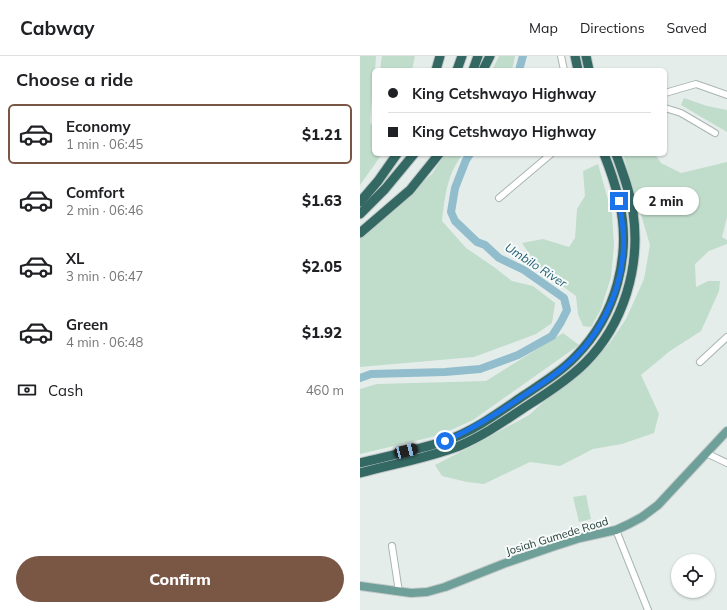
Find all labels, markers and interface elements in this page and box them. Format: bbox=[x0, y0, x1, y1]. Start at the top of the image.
text: Cabway bbox=[20, 16, 95, 40]
text: Map bbox=[529, 19, 558, 37]
text: Directions bbox=[580, 19, 645, 37]
text: Saved bbox=[667, 19, 707, 37]
text: Choose a ride bbox=[16, 68, 133, 91]
text: King Cetshwayo Highway bbox=[412, 84, 596, 103]
icon: car bbox=[18, 116, 54, 152]
text: Economy bbox=[66, 117, 131, 136]
text: King Cetshwayo Highway bbox=[412, 122, 596, 141]
text: $1.21 bbox=[302, 125, 342, 144]
text: 1 min · 06:45 bbox=[66, 136, 143, 152]
icon: car bbox=[18, 182, 54, 218]
text: Comfort bbox=[66, 183, 124, 202]
callout: 2 min bbox=[633, 187, 699, 215]
text: $1.63 bbox=[302, 191, 342, 210]
route end bbox=[610, 192, 628, 210]
text: 2 min bbox=[649, 193, 683, 209]
text: 2 min · 06:46 bbox=[66, 202, 143, 218]
water label: Umbilo River bbox=[502, 240, 570, 291]
icon: car bbox=[18, 248, 54, 284]
text: XL bbox=[66, 249, 84, 268]
text: $2.05 bbox=[302, 257, 342, 276]
text: 3 min · 06:47 bbox=[66, 268, 143, 284]
icon: car bbox=[18, 314, 54, 350]
text: Green bbox=[66, 315, 108, 334]
text: $1.92 bbox=[302, 323, 342, 342]
text: 4 min · 06:48 bbox=[66, 334, 143, 350]
icon: cash bbox=[16, 379, 38, 401]
text: Cash bbox=[48, 381, 83, 400]
text: 460 m bbox=[306, 382, 344, 398]
route start bbox=[436, 432, 454, 450]
car bbox=[393, 442, 419, 460]
street label: Josiah Gumede Road bbox=[504, 514, 610, 558]
map controls bbox=[671, 554, 715, 598]
button: locate bbox=[671, 554, 715, 598]
button: Confirm bbox=[16, 556, 344, 602]

